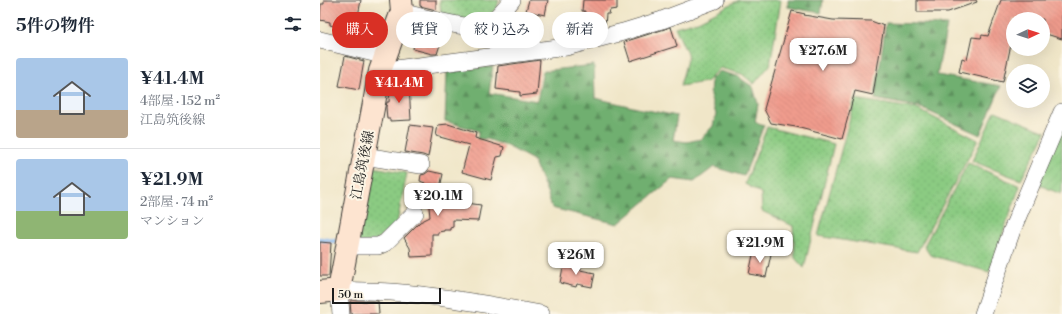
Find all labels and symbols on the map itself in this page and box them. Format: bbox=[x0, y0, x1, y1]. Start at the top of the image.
north arrow bbox=[1006, 12, 1050, 56]
pin: ¥27.6M bbox=[790, 38, 856, 72]
pin: ¥41.4M bbox=[366, 70, 432, 104]
street label: 江島筑後線 bbox=[347, 129, 378, 201]
pin: ¥20.1M bbox=[405, 183, 471, 217]
pin: ¥21.9M bbox=[727, 230, 793, 264]
pin: ¥26M bbox=[552, 242, 600, 276]
scale bar bbox=[332, 286, 441, 305]

